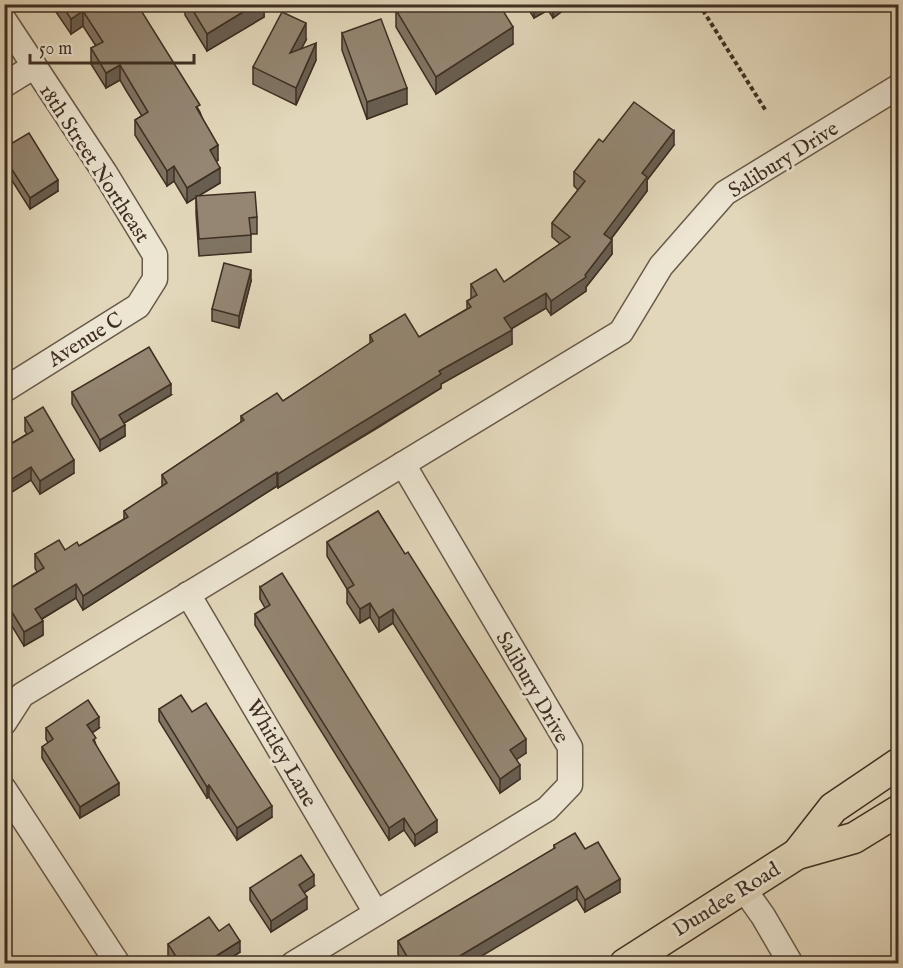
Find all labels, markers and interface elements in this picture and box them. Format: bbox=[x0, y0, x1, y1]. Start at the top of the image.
scale bar bbox=[30, 27, 194, 65]
text: 50 m bbox=[39, 38, 72, 61]
street label: 18th Street Northeast bbox=[32, 79, 155, 248]
street label: Salibury Drive bbox=[724, 116, 844, 205]
street label: Avenue C bbox=[42, 307, 128, 374]
street label: Salibury Drive bbox=[489, 627, 575, 749]
street label: Whitley Lane bbox=[239, 695, 323, 813]
street label: Dundee Road bbox=[668, 856, 786, 944]

